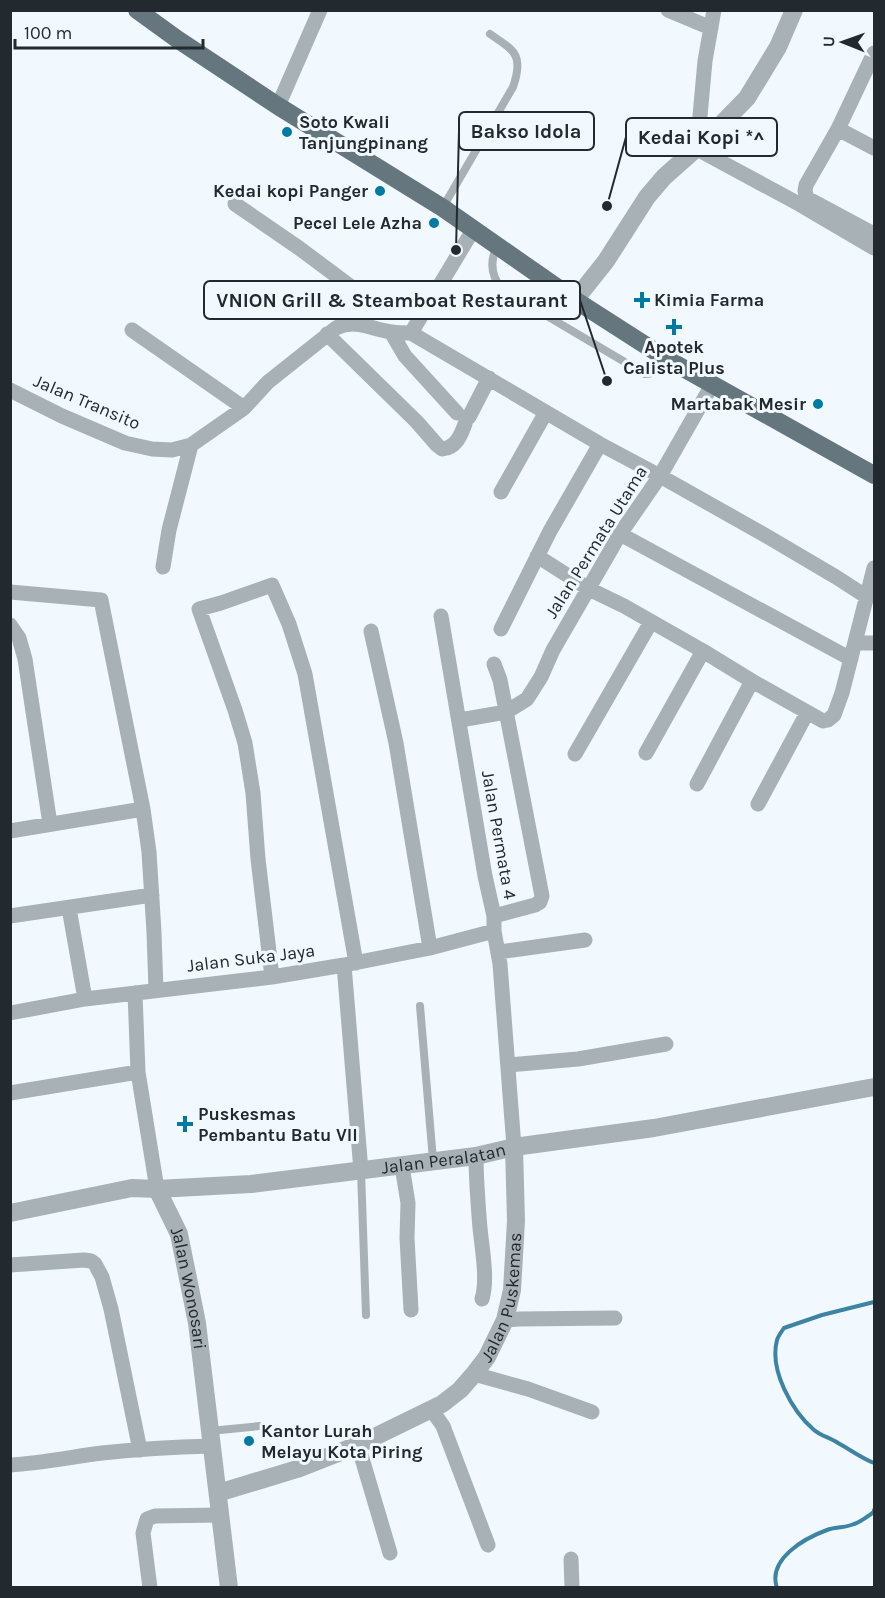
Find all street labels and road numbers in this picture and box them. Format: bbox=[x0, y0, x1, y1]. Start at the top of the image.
street label: Jalan Transito bbox=[30, 370, 144, 434]
street label: Jalan Permata Utama bbox=[540, 462, 652, 622]
street label: Jalan Permata 4 bbox=[477, 769, 521, 901]
street label: Jalan Suka Jaya bbox=[186, 939, 316, 977]
street label: Jalan Peralatan bbox=[380, 1138, 508, 1179]
street label: Jalan Wonosari bbox=[166, 1222, 211, 1351]
street label: Jalan Puskemas bbox=[476, 1232, 526, 1367]

